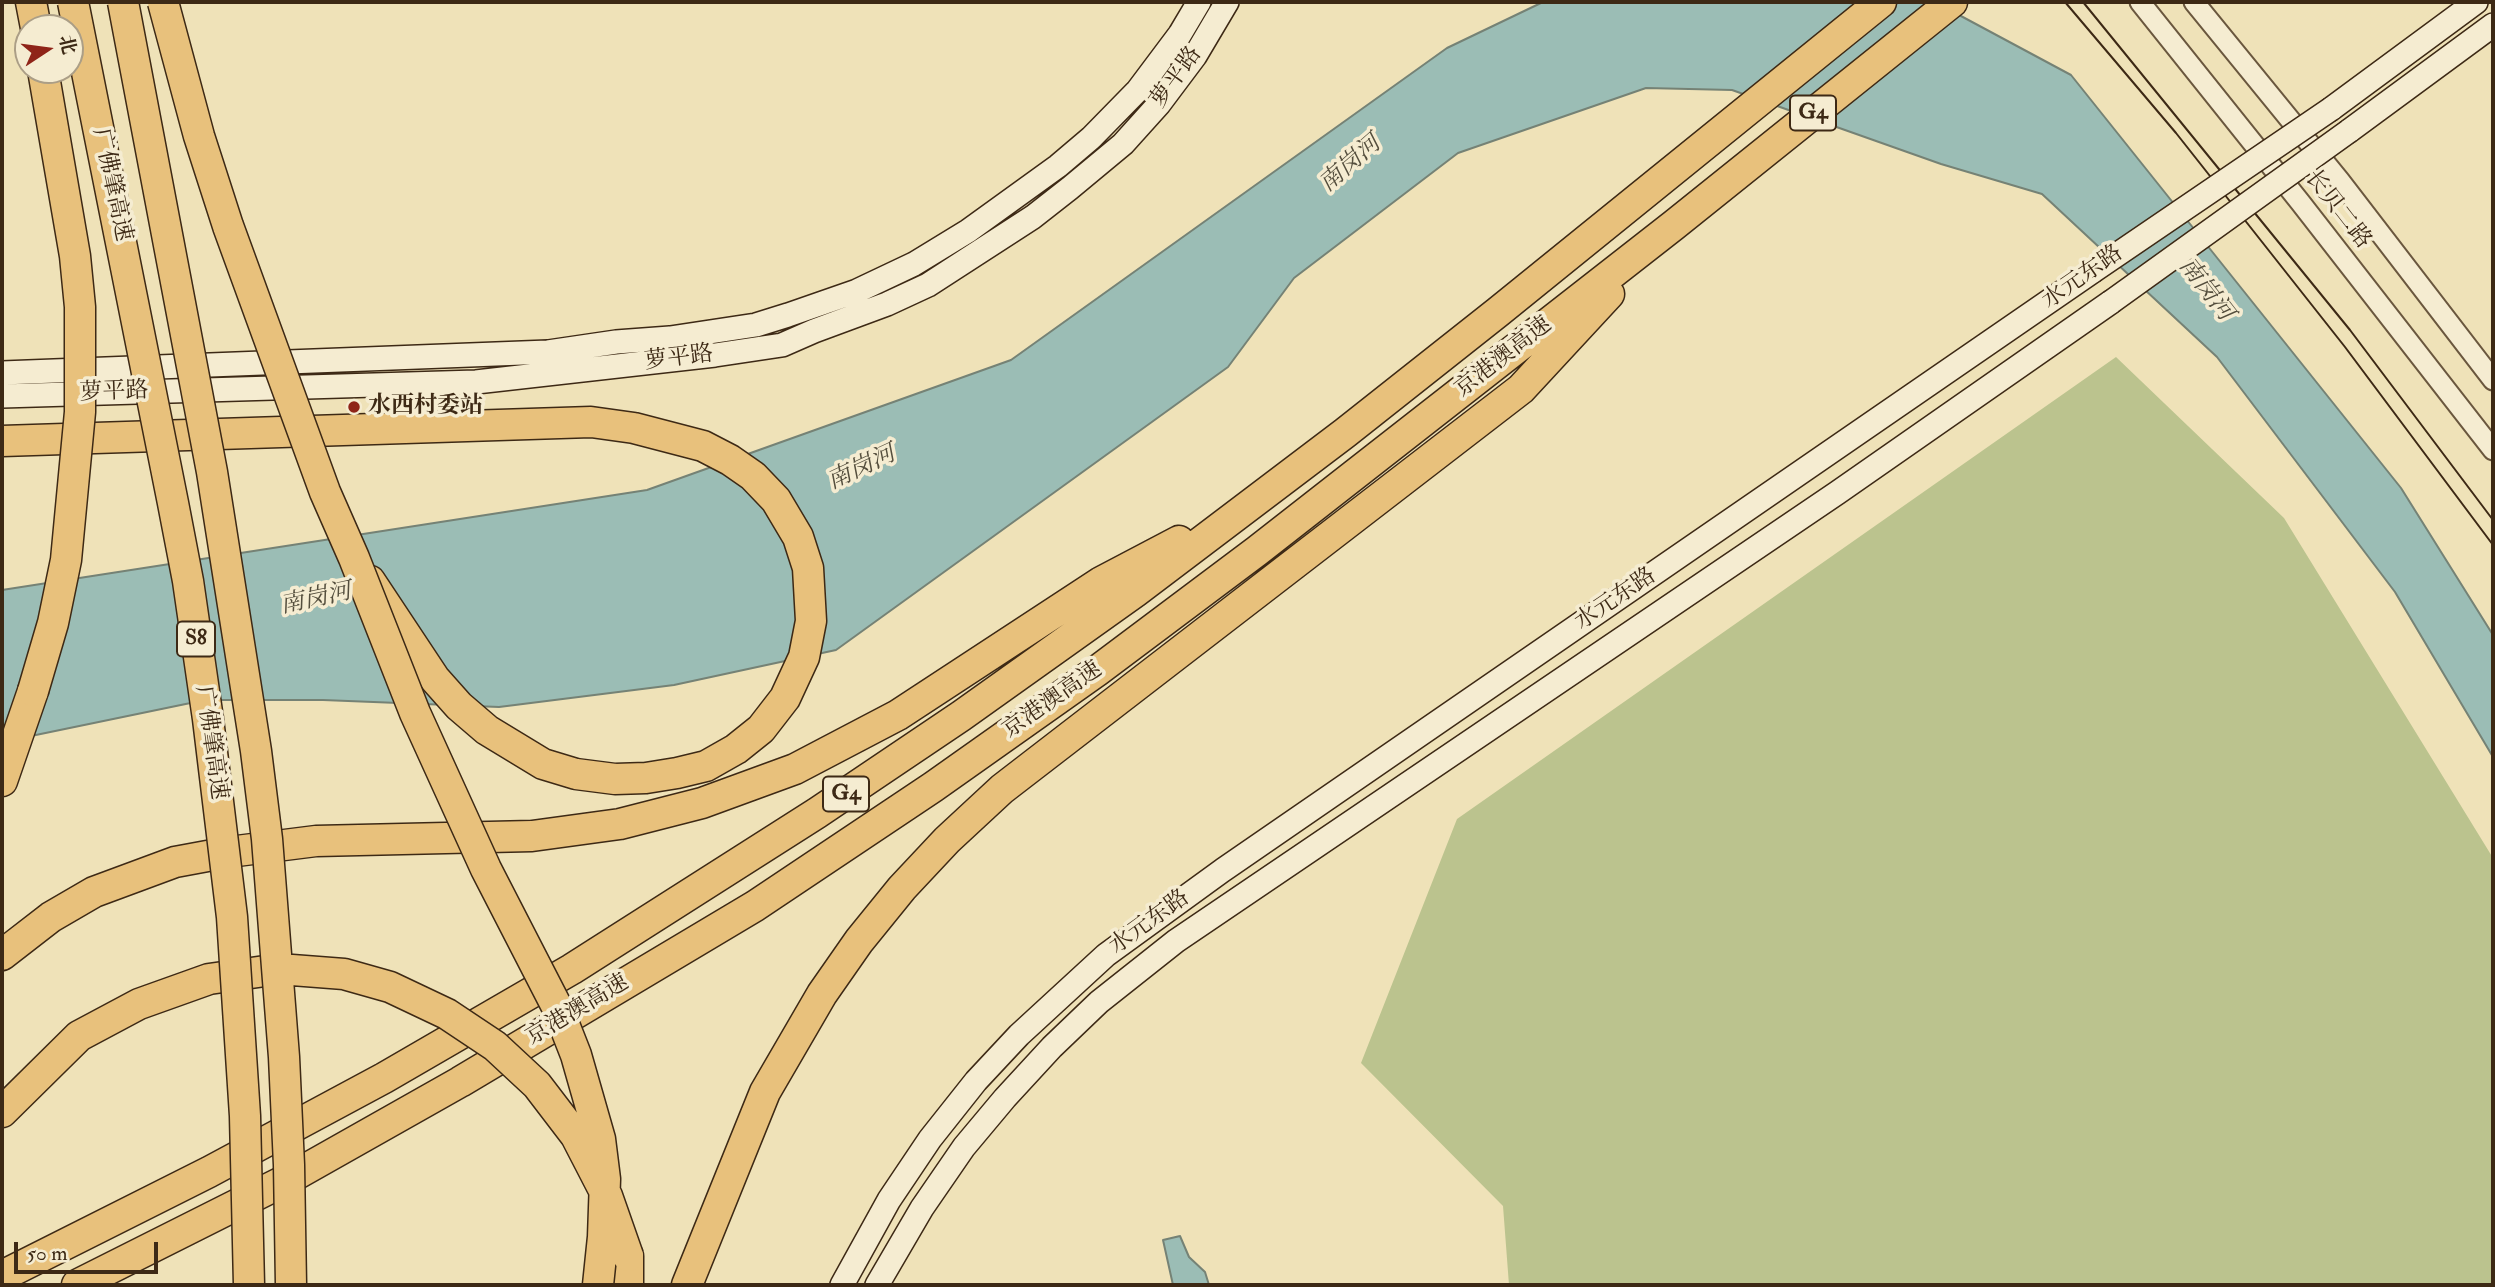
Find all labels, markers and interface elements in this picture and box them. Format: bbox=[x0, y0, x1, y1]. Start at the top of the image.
north arrow bbox=[14, 14, 84, 84]
text: 北 bbox=[54, 33, 81, 57]
street label: 萝平路 bbox=[1146, 42, 1208, 114]
road number: G4 bbox=[1790, 96, 1836, 130]
street label: 广佛肇高速 bbox=[86, 126, 136, 244]
water label: 南岗河 bbox=[1314, 131, 1388, 199]
street label: 长贝二路 bbox=[2298, 165, 2376, 255]
street label: 水元东路 bbox=[2037, 240, 2129, 316]
water label: 南岗河 bbox=[2171, 253, 2239, 327]
street label: 京港澳高速 bbox=[1450, 312, 1558, 404]
street label: 萝平路 bbox=[643, 341, 715, 377]
street label: 萝平路 bbox=[79, 378, 149, 408]
place label: 水西村委站 bbox=[368, 393, 483, 421]
marker: 水西村委站 bbox=[346, 399, 362, 415]
water label: 南岗河 bbox=[823, 441, 901, 497]
street label: 水元东路 bbox=[1570, 563, 1662, 637]
water label: 南岗河 bbox=[278, 578, 354, 622]
road number: S8 bbox=[177, 622, 215, 656]
street label: 京港澳高速 bbox=[998, 657, 1108, 745]
street label: 广佛肇高速 bbox=[188, 684, 232, 802]
road number: G4 bbox=[823, 776, 869, 812]
street label: 水元东路 bbox=[1105, 885, 1195, 961]
street label: 京港澳高速 bbox=[522, 970, 634, 1052]
scale bar bbox=[18, 1228, 161, 1272]
text: 50 m bbox=[27, 1240, 68, 1267]

